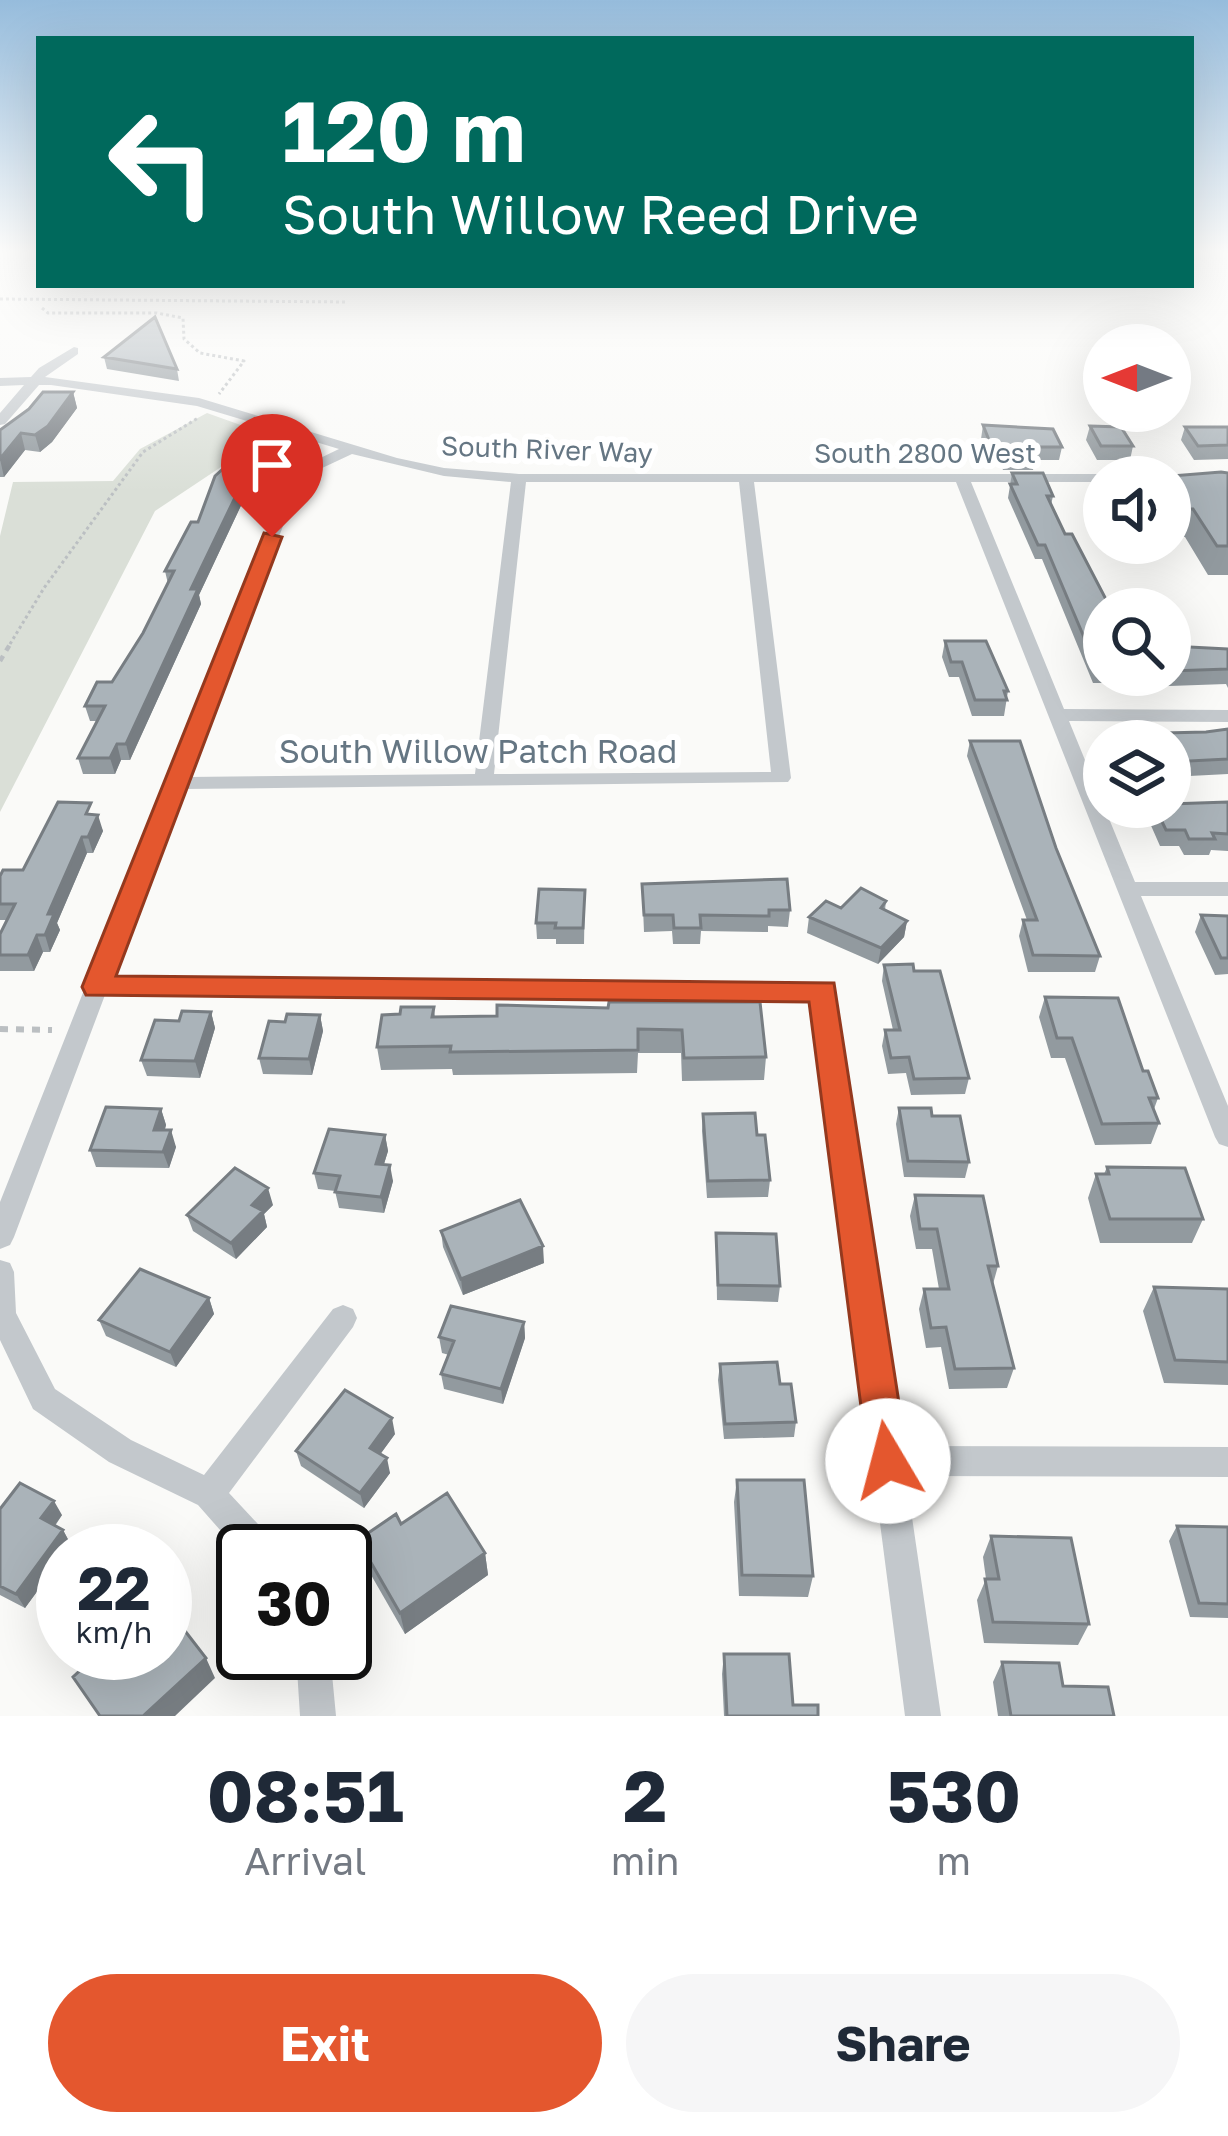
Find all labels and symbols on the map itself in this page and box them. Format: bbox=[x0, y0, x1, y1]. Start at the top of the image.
north arrow bbox=[1083, 324, 1191, 432]
pin bbox=[221, 414, 323, 537]
street label: South River Way bbox=[441, 429, 653, 469]
street label: South 2800 West bbox=[814, 437, 1036, 469]
street label: South Willow Patch Road bbox=[279, 731, 677, 770]
position arrow bbox=[825, 1398, 951, 1524]
speed limit sign: 30 bbox=[216, 1524, 372, 1680]

